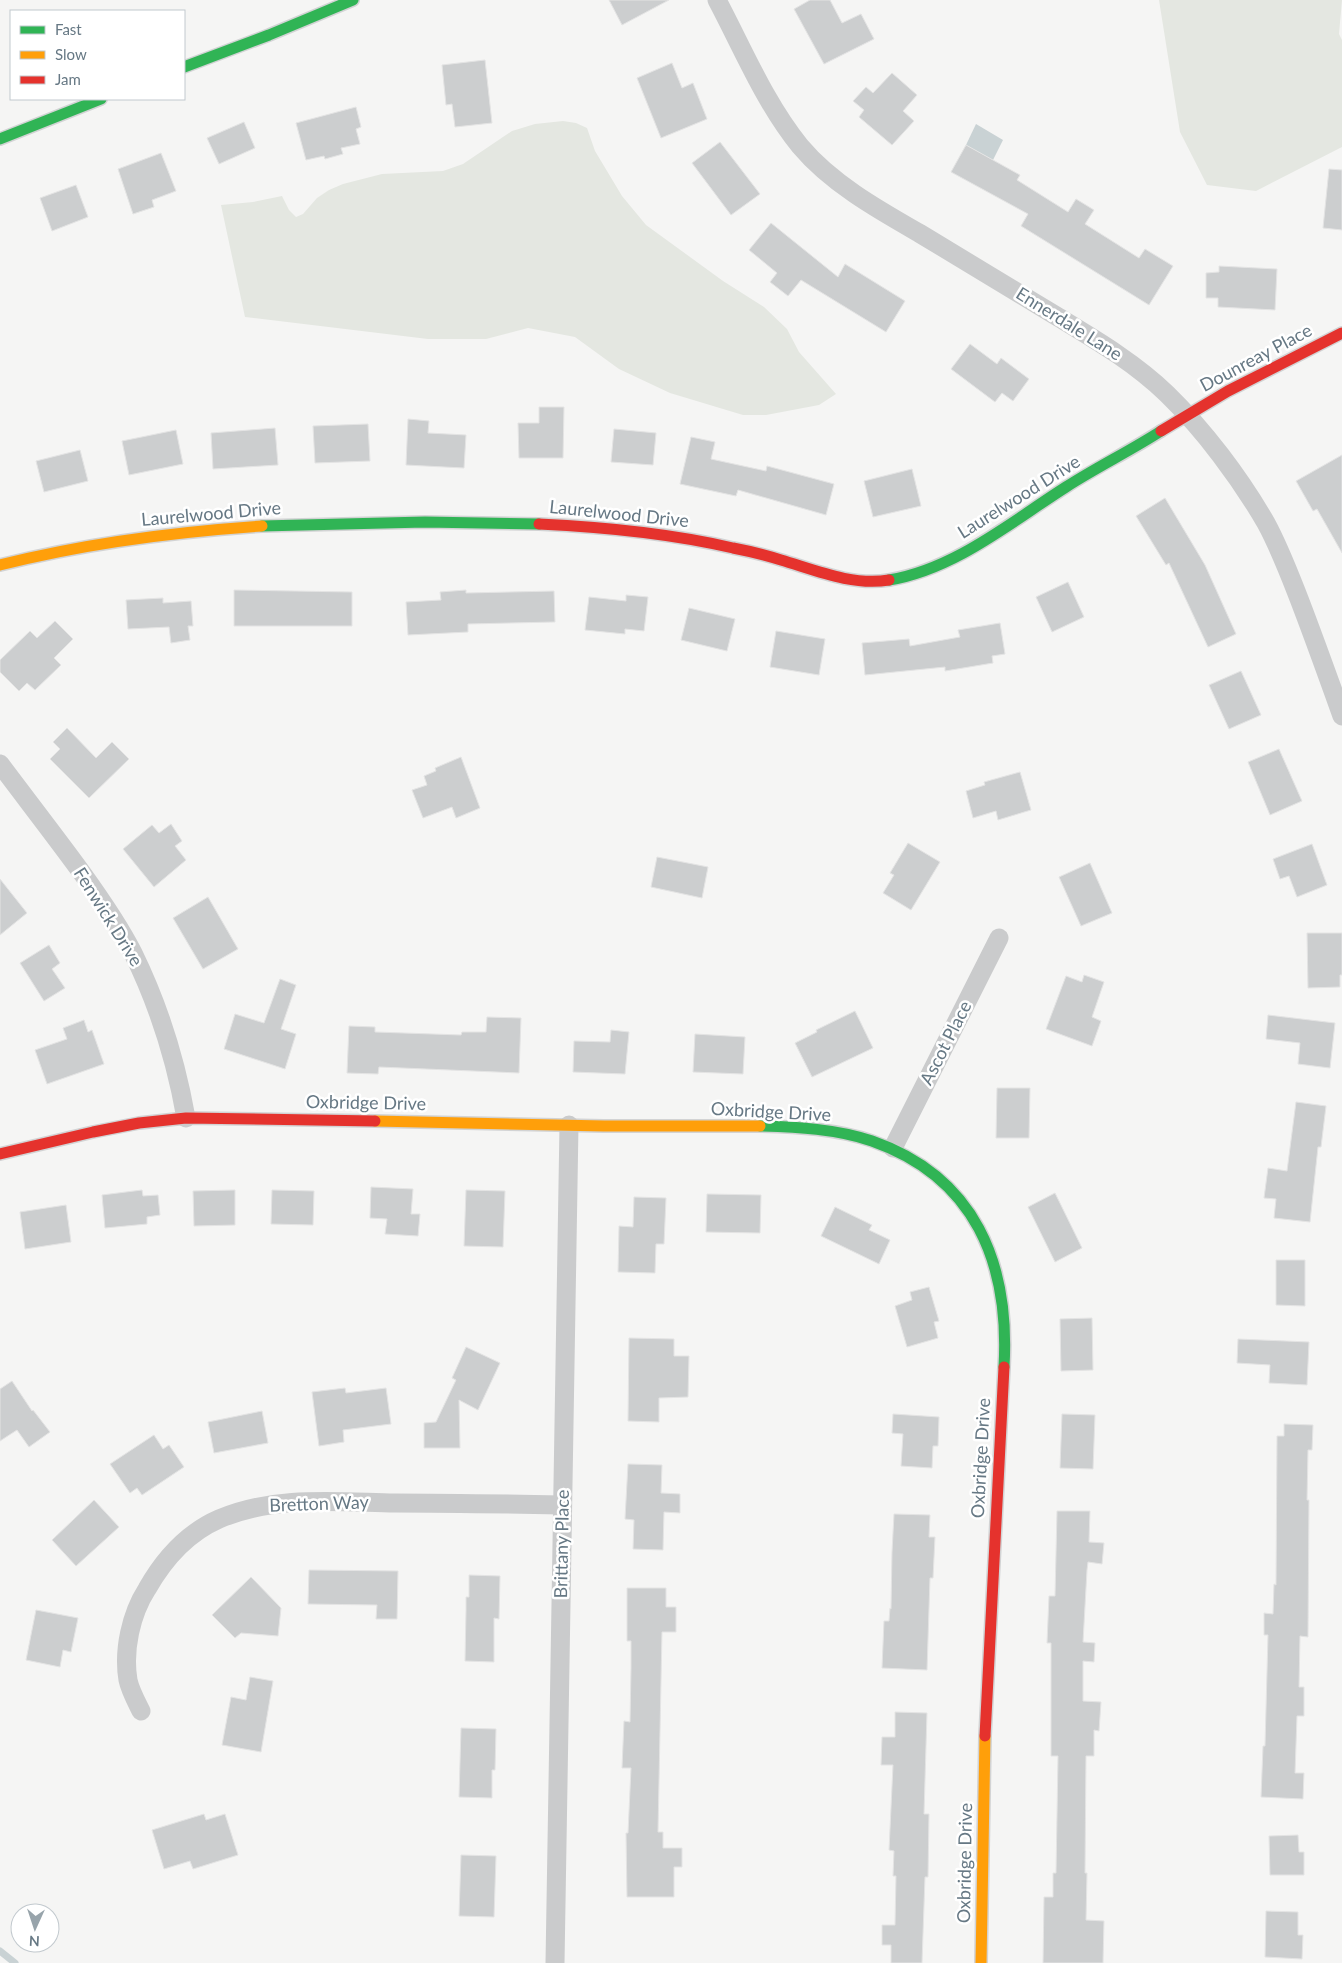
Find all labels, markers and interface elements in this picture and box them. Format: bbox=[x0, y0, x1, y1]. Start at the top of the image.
legend bbox=[10, 10, 185, 100]
text: Fast bbox=[55, 20, 82, 38]
text: Slow bbox=[55, 45, 87, 63]
text: Jam bbox=[55, 70, 81, 88]
street label: Ennerdale Lane bbox=[1012, 282, 1127, 365]
street label: Dounreay Place bbox=[1196, 318, 1315, 396]
street label: Laurelwood Drive bbox=[953, 450, 1084, 543]
street label: Laurelwood Drive bbox=[548, 495, 690, 531]
street label: Laurelwood Drive bbox=[140, 496, 282, 530]
street label: Fenwick Drive bbox=[70, 863, 148, 970]
street label: Ascot Place bbox=[915, 997, 976, 1088]
street label: Oxbridge Drive bbox=[306, 1090, 426, 1114]
street label: Oxbridge Drive bbox=[710, 1097, 832, 1125]
street label: Oxbridge Drive bbox=[966, 1397, 994, 1519]
street label: Brittany Place bbox=[549, 1489, 573, 1599]
street label: Bretton Way bbox=[269, 1490, 370, 1516]
street label: Oxbridge Drive bbox=[952, 1803, 976, 1923]
north arrow bbox=[10, 1903, 60, 1953]
text: N bbox=[28, 1933, 40, 1950]

